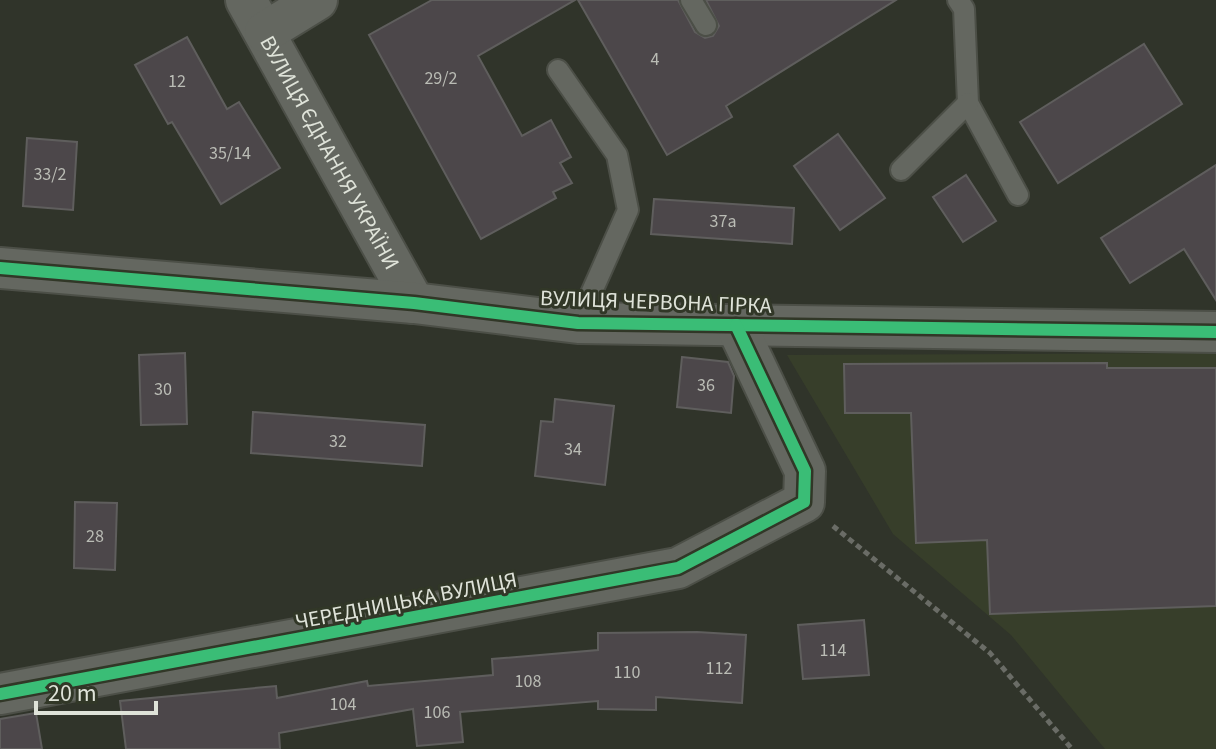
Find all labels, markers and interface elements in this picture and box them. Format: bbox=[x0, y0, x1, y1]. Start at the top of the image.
street label: ВУЛИЦЯ ЄДНАННЯ УКРАЇНИ bbox=[252, 30, 407, 276]
house number: 4 bbox=[651, 47, 660, 72]
house number: 29/2 bbox=[424, 66, 458, 91]
house number: 12 bbox=[168, 69, 186, 94]
house number: 35/14 bbox=[209, 141, 251, 166]
house number: 33/2 bbox=[33, 162, 67, 187]
house number: 37а bbox=[710, 209, 736, 234]
street label: ВУЛИЦЯ ЧЕРВОНА ГІРКА bbox=[540, 282, 772, 322]
house number: 36 bbox=[697, 373, 715, 398]
house number: 30 bbox=[154, 377, 172, 402]
house number: 32 bbox=[329, 429, 347, 454]
house number: 34 bbox=[564, 437, 582, 462]
house number: 28 bbox=[86, 524, 104, 549]
street label: ЧЕРЕДНИЦЬКА ВУЛИЦЯ bbox=[292, 564, 520, 638]
house number: 114 bbox=[820, 638, 846, 663]
house number: 112 bbox=[706, 656, 732, 681]
house number: 110 bbox=[614, 660, 640, 685]
scale bar bbox=[36, 665, 156, 715]
house number: 108 bbox=[515, 669, 541, 694]
text: 20 m bbox=[48, 676, 97, 711]
house number: 104 bbox=[330, 692, 356, 717]
house number: 106 bbox=[424, 700, 450, 725]

